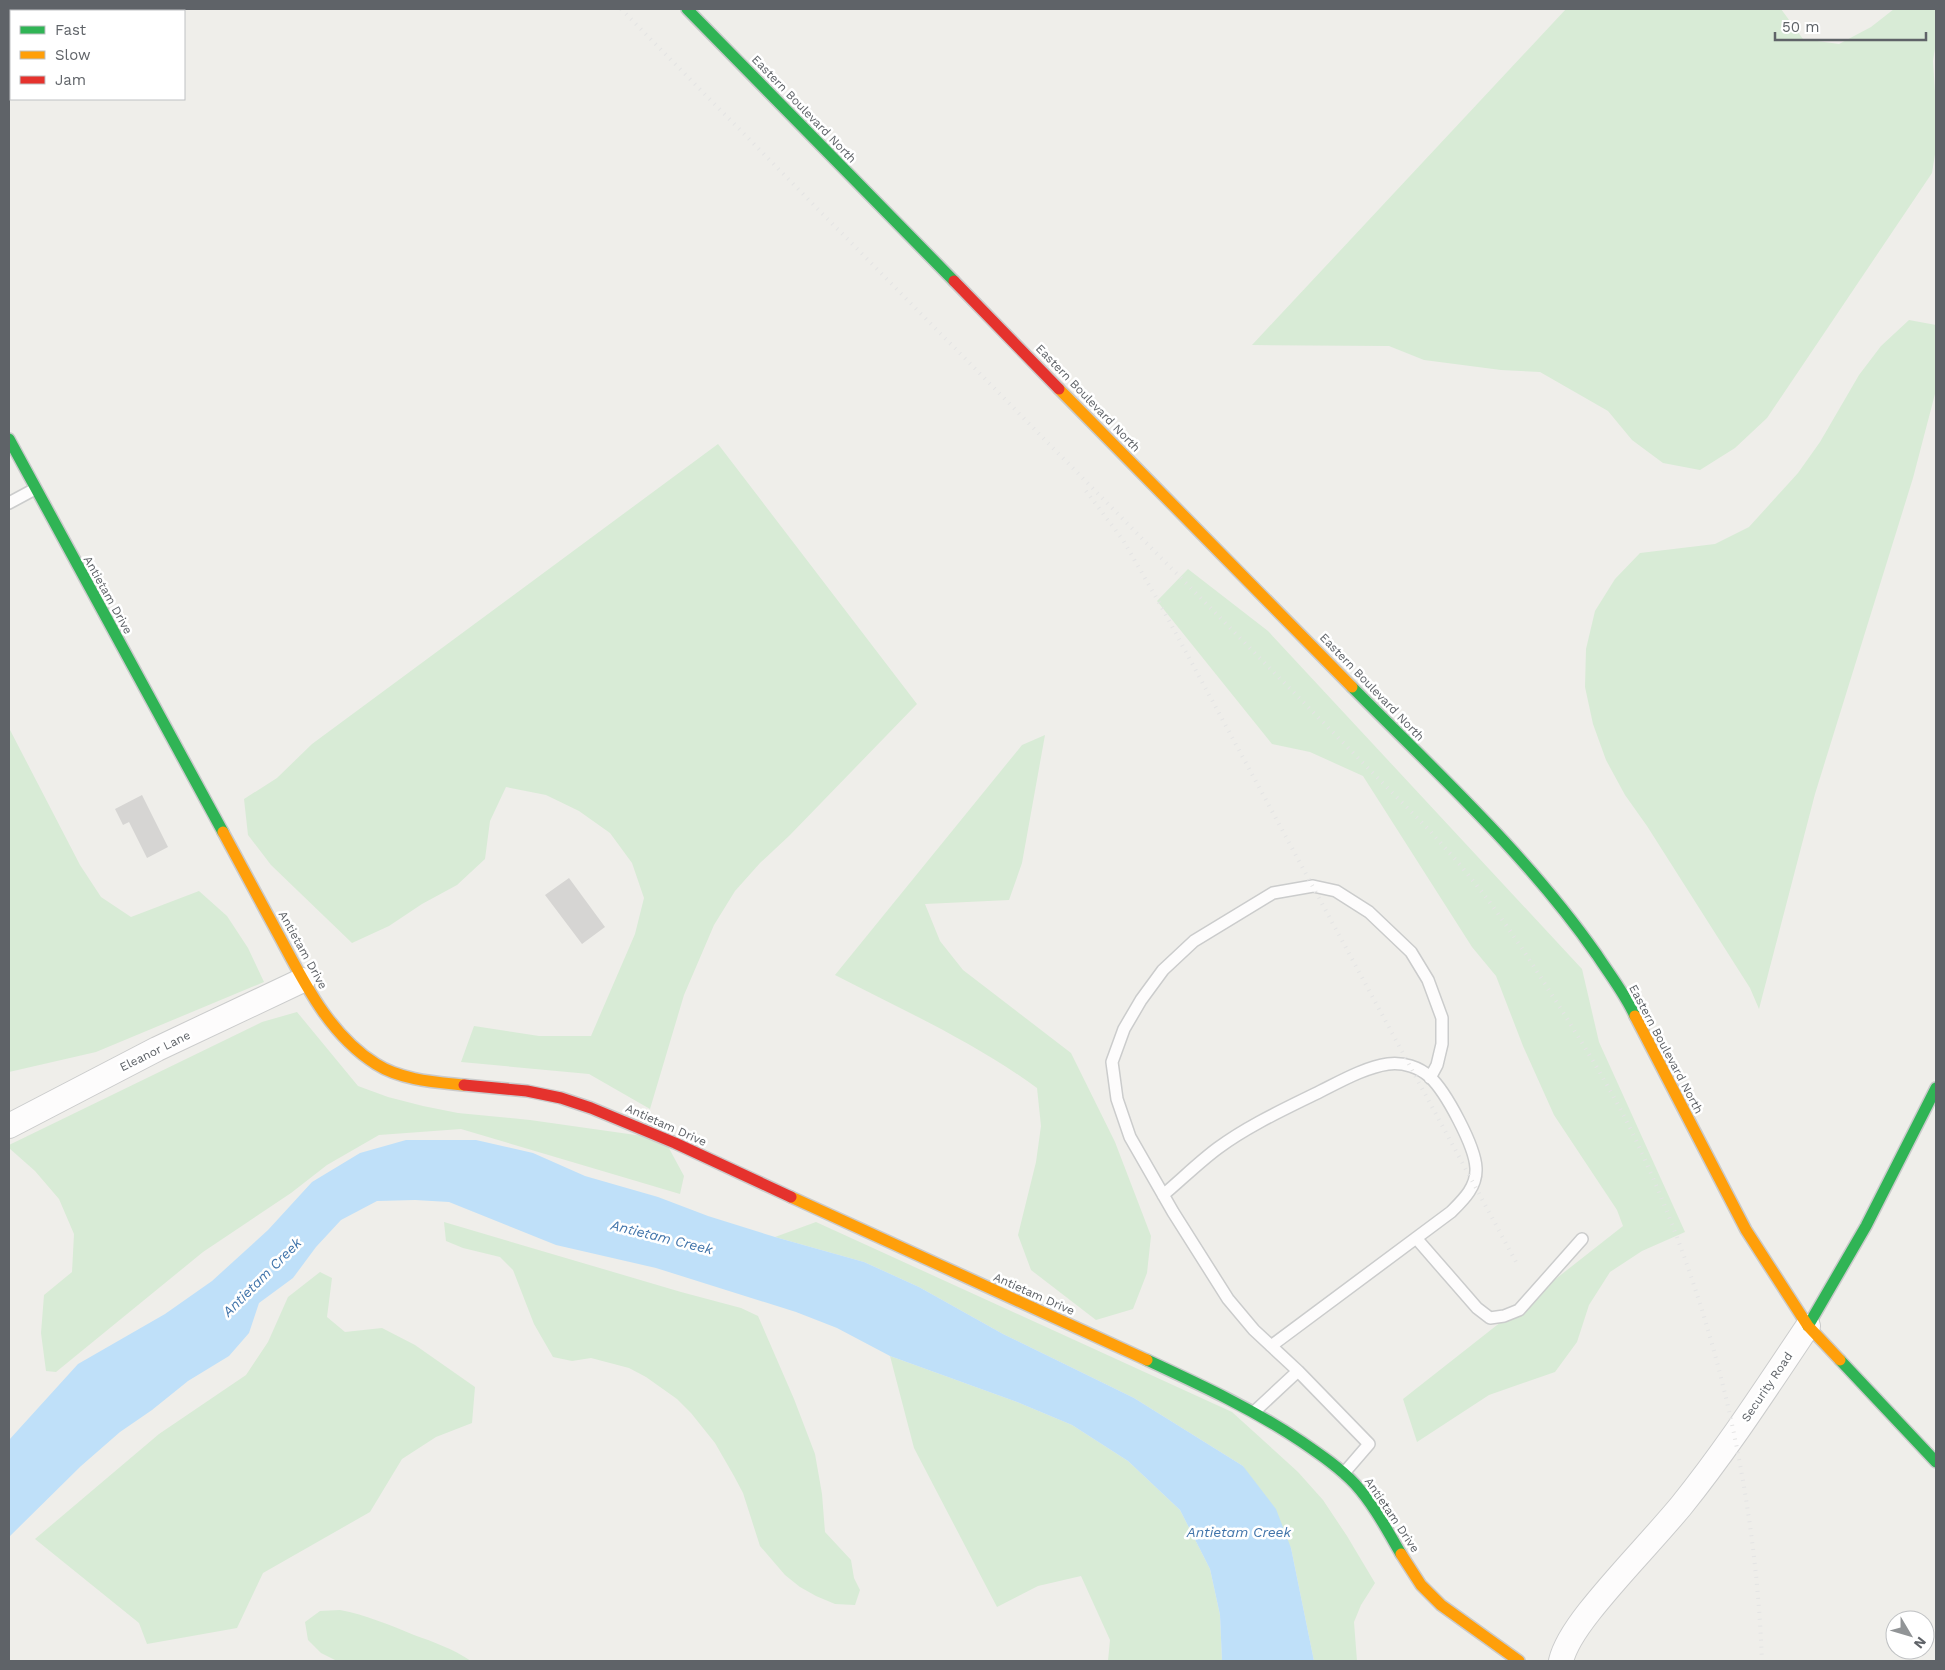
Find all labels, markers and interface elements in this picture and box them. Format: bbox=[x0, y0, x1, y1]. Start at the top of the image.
legend bbox=[10, 10, 185, 100]
scale bar bbox=[1775, 10, 1926, 42]
text: 50 m bbox=[1782, 18, 1819, 36]
text: Fast bbox=[55, 21, 87, 39]
text: Slow bbox=[55, 46, 91, 64]
street label: Eastern Boulevard North bbox=[749, 52, 859, 166]
text: Jam bbox=[55, 71, 86, 89]
street label: Eastern Boulevard North bbox=[1033, 341, 1143, 455]
street label: Antietam Drive bbox=[81, 553, 135, 637]
street label: Eastern Boulevard North bbox=[1317, 630, 1427, 744]
street label: Antietam Drive bbox=[276, 908, 330, 992]
street label: Eastern Boulevard North bbox=[1626, 982, 1706, 1116]
street label: Eleanor Lane bbox=[117, 1028, 193, 1074]
street label: Antietam Drive bbox=[623, 1101, 709, 1149]
water label: Antietam Creek bbox=[608, 1216, 715, 1257]
water label: Antietam Creek bbox=[219, 1234, 305, 1320]
street label: Antietam Drive bbox=[991, 1270, 1077, 1318]
street label: Security Road bbox=[1739, 1349, 1795, 1425]
street label: Antietam Drive bbox=[1362, 1475, 1422, 1555]
water label: Antietam Creek bbox=[1186, 1524, 1292, 1540]
north arrow bbox=[1885, 1610, 1935, 1660]
text: N bbox=[1911, 1634, 1930, 1652]

